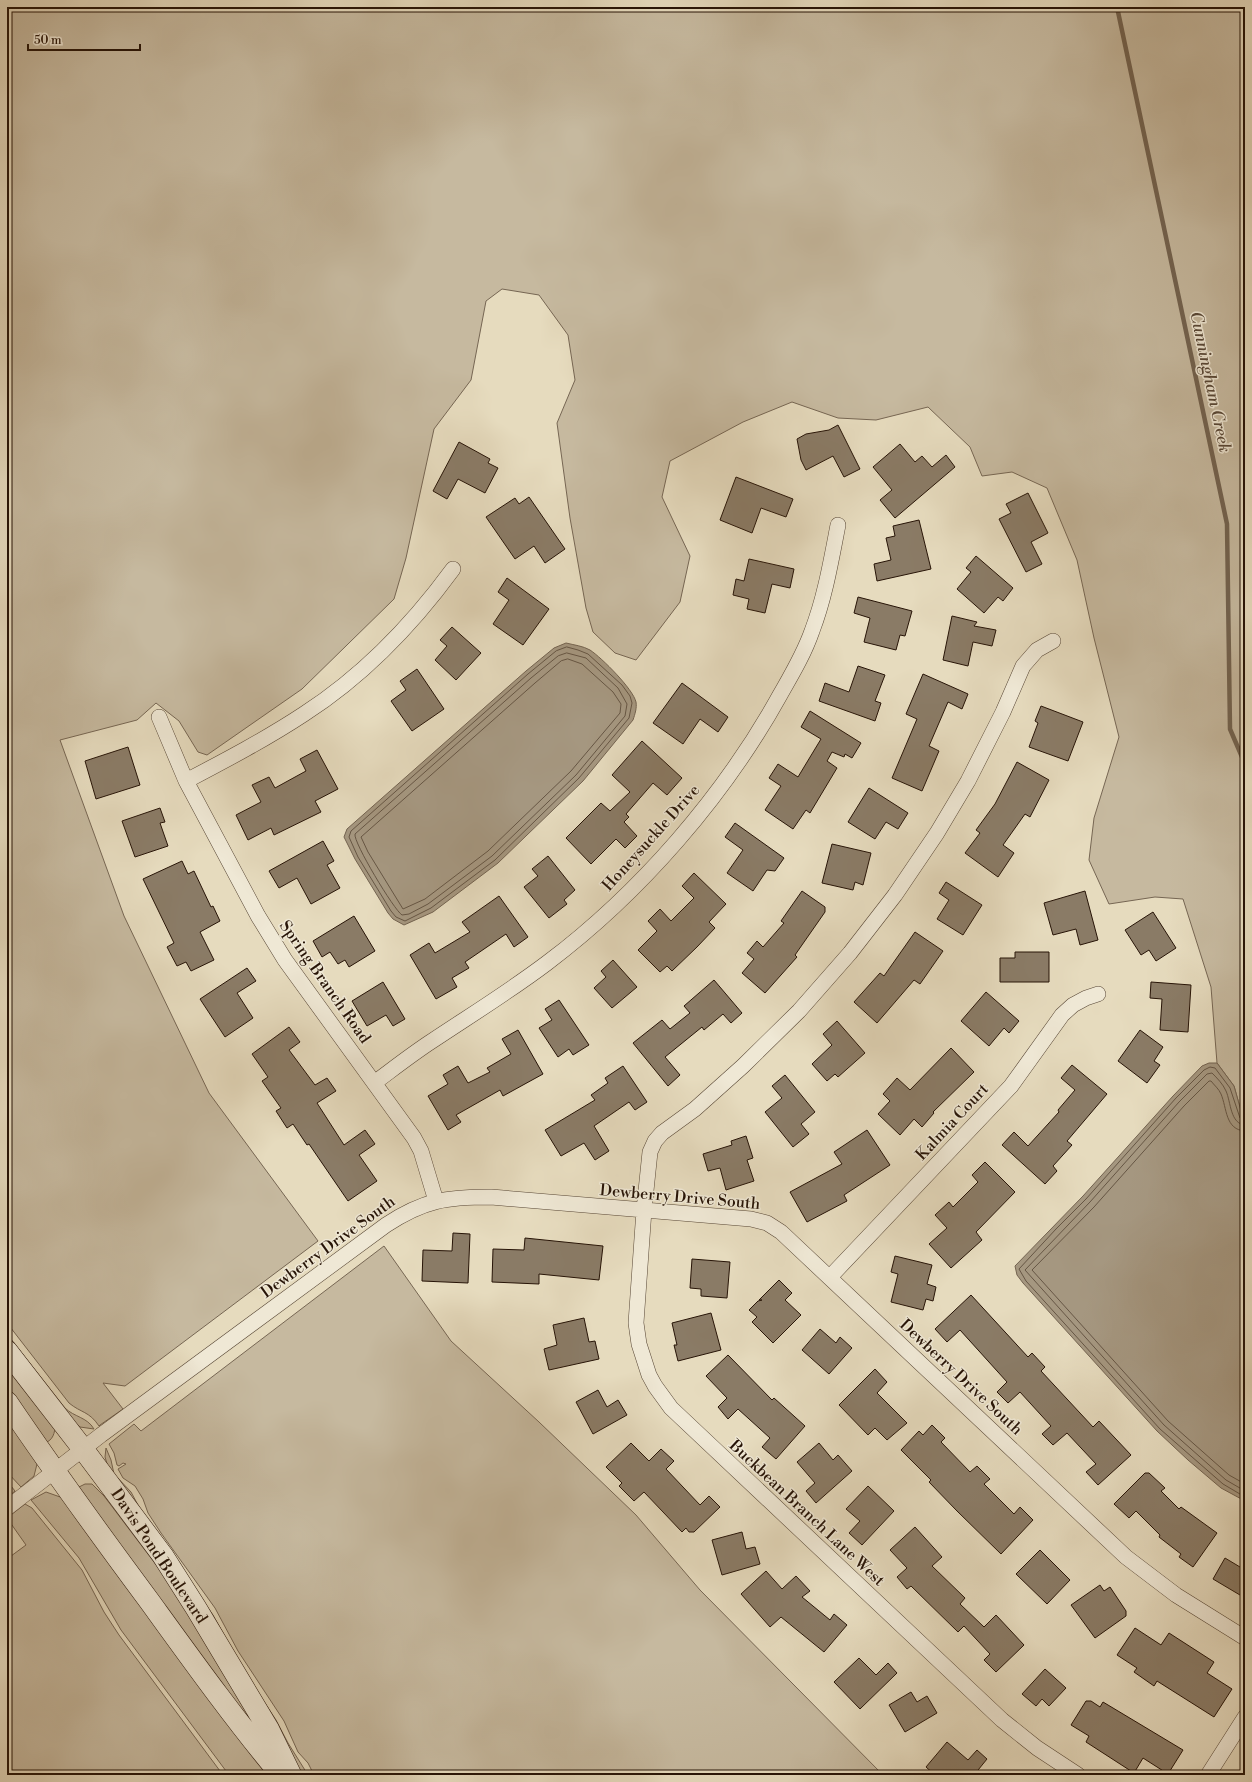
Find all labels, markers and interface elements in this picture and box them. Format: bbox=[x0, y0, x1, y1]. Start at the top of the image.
scale bar bbox=[28, 26, 140, 52]
text: 50 m bbox=[34, 33, 62, 48]
water label: Cunningham Creek bbox=[1184, 309, 1236, 455]
street label: Honeysuckle Drive bbox=[598, 781, 704, 895]
street label: Spring Branch Road bbox=[275, 917, 375, 1047]
street label: Kalmia Court bbox=[911, 1079, 993, 1165]
street label: Dewberry Drive South bbox=[599, 1180, 762, 1214]
street label: Dewberry Drive South bbox=[257, 1191, 399, 1302]
street label: Dewberry Drive South bbox=[895, 1315, 1027, 1440]
street label: Buckbean Branch Lane West bbox=[724, 1435, 889, 1591]
street label: Davis Pond Boulevard bbox=[106, 1485, 212, 1627]

